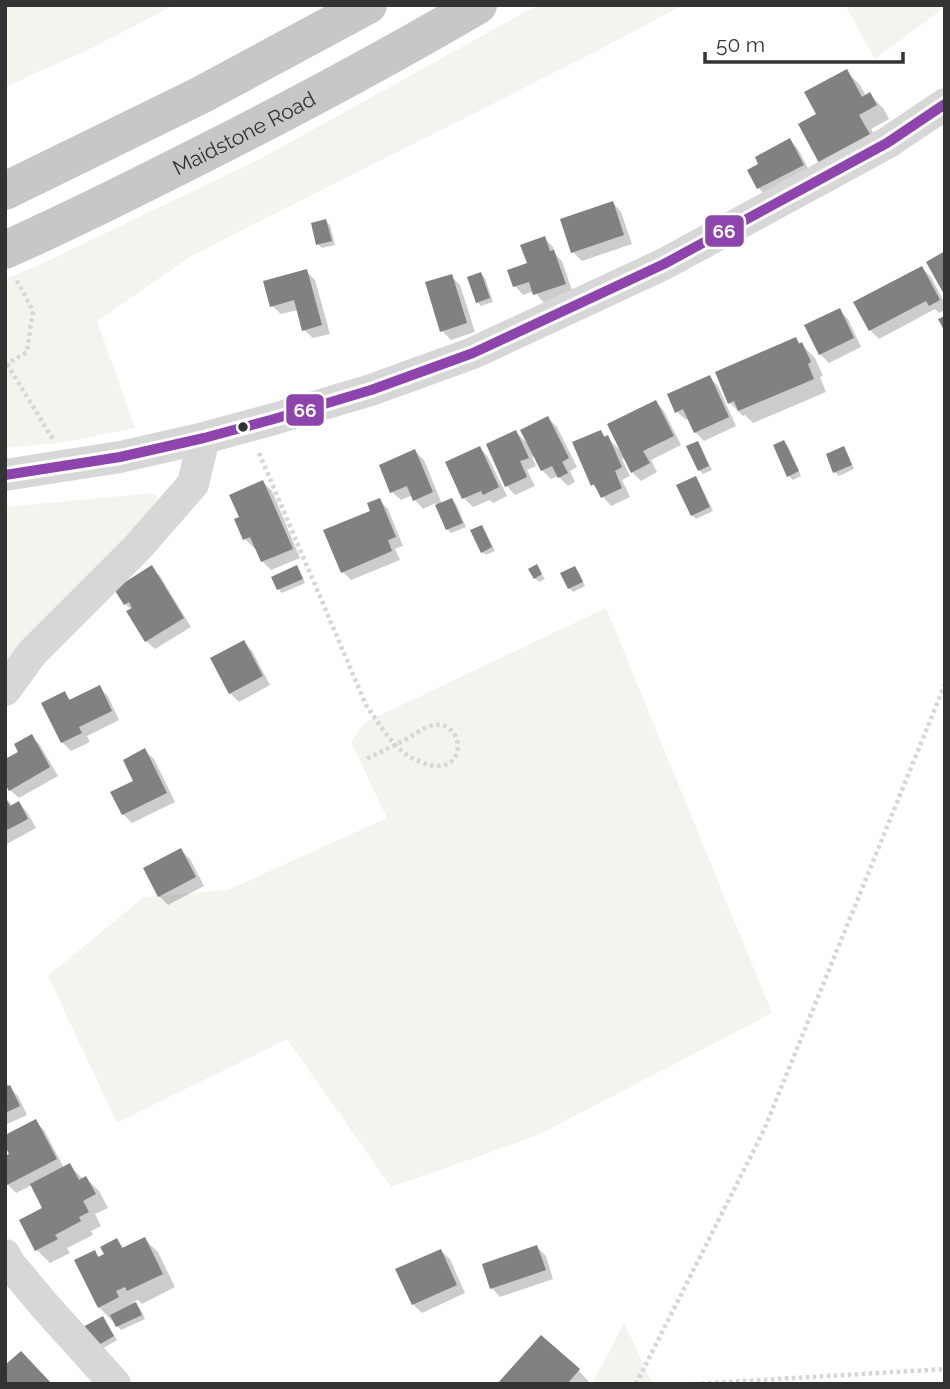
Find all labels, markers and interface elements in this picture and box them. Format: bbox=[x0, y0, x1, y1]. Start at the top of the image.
scale bar bbox=[705, 21, 903, 65]
text: 50 m bbox=[716, 32, 765, 57]
street label: Maidstone Road bbox=[168, 86, 319, 180]
line badge: 66 bbox=[704, 214, 745, 248]
text: 66 bbox=[712, 220, 736, 242]
line badge: 66 bbox=[285, 393, 325, 427]
text: 66 bbox=[293, 399, 317, 421]
unlabelled marker bbox=[236, 420, 250, 434]

